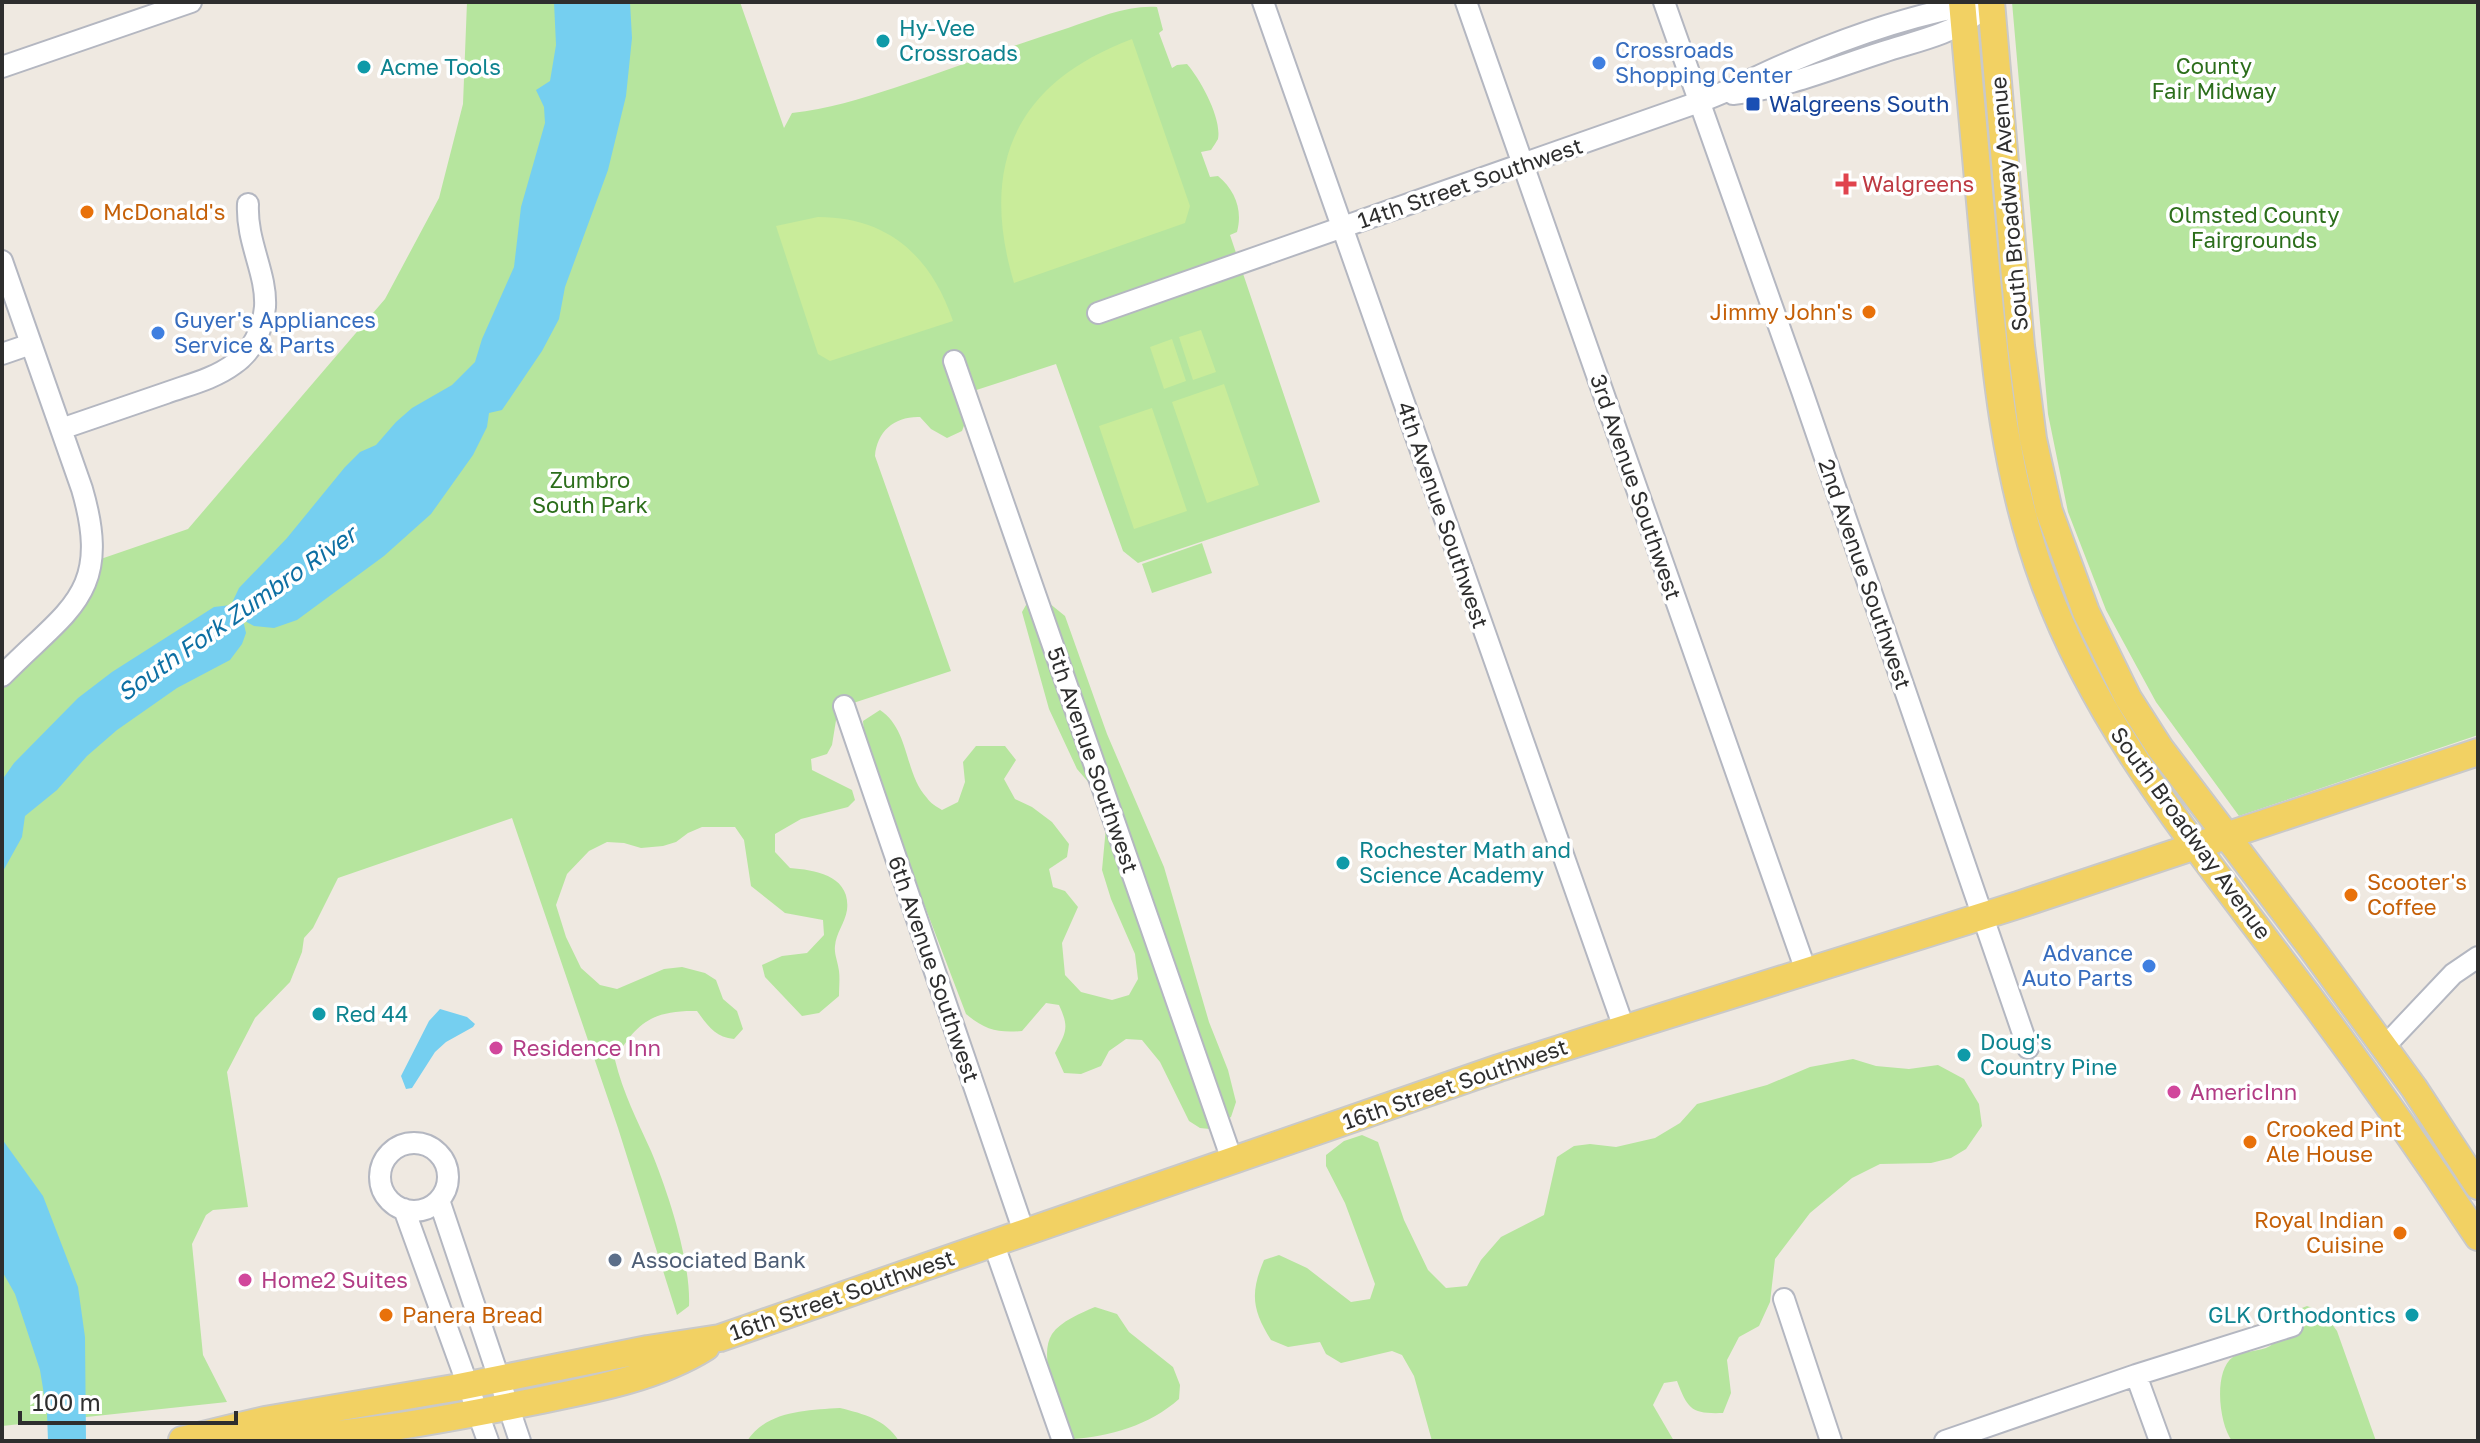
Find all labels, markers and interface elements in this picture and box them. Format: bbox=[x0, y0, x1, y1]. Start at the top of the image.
place label: Hy-Vee Crossroads bbox=[899, 14, 1018, 66]
marker: Hy-Vee Crossroads bbox=[874, 32, 892, 50]
place label: Crossroads Shopping Center bbox=[1615, 36, 1793, 88]
park label: County Fair Midway bbox=[2151, 52, 2277, 104]
place label: Acme Tools bbox=[380, 53, 501, 80]
marker: Crossroads Shopping Center bbox=[1590, 54, 1608, 72]
marker: Acme Tools bbox=[355, 58, 373, 76]
street label: South Broadway Avenue bbox=[1984, 76, 2033, 332]
place label: Walgreens South bbox=[1769, 90, 1950, 117]
marker: Walgreens South bbox=[1744, 95, 1762, 113]
street label: 14th Street Southwest bbox=[1354, 131, 1586, 234]
place label: Walgreens bbox=[1862, 170, 1974, 197]
marker: Walgreens bbox=[1837, 175, 1855, 193]
place label: McDonald's bbox=[103, 198, 225, 225]
park label: Olmsted County Fairgrounds bbox=[2168, 201, 2340, 253]
marker: McDonald's bbox=[78, 203, 96, 221]
place label: Jimmy John's bbox=[1710, 298, 1853, 325]
marker: Jimmy John's bbox=[1860, 303, 1878, 321]
place label: Guyer's Appliances Service & Parts bbox=[174, 306, 376, 358]
marker: Guyer's Appliances Service & Parts bbox=[149, 324, 167, 342]
street label: 3rd Avenue Southwest bbox=[1585, 370, 1688, 603]
street label: 4th Avenue Southwest bbox=[1392, 398, 1495, 632]
street label: 2nd Avenue Southwest bbox=[1813, 455, 1918, 693]
park label: Zumbro South Park bbox=[532, 466, 648, 518]
water label: South Fork Zumbro River bbox=[111, 517, 364, 706]
street label: 5th Avenue Southwest bbox=[1042, 643, 1145, 876]
street label: South Broadway Avenue bbox=[2105, 721, 2277, 944]
place label: Rochester Math and Science Academy bbox=[1359, 836, 1571, 888]
street label: 6th Avenue Southwest bbox=[883, 852, 986, 1086]
marker: Rochester Math and Science Academy bbox=[1334, 854, 1352, 872]
place label: Scooter's Coffee bbox=[2367, 868, 2467, 920]
marker: Scooter's Coffee bbox=[2342, 886, 2360, 904]
place label: Advance Auto Parts bbox=[2022, 939, 2133, 991]
marker: Advance Auto Parts bbox=[2140, 957, 2158, 975]
place label: Red 44 bbox=[335, 1000, 408, 1027]
marker: Red 44 bbox=[310, 1005, 328, 1023]
place label: Doug's Country Pine bbox=[1980, 1028, 2117, 1080]
street label: 16th Street Southwest bbox=[1339, 1032, 1571, 1135]
place label: Residence Inn bbox=[512, 1034, 661, 1061]
marker: Residence Inn bbox=[487, 1039, 505, 1057]
marker: Doug's Country Pine bbox=[1955, 1046, 1973, 1064]
place label: AmericInn bbox=[2190, 1078, 2297, 1105]
marker: AmericInn bbox=[2165, 1083, 2183, 1101]
place label: Crooked Pint Ale House bbox=[2266, 1115, 2402, 1167]
marker: Crooked Pint Ale House bbox=[2241, 1133, 2259, 1151]
place label: Royal Indian Cuisine bbox=[2254, 1206, 2384, 1258]
marker: Royal Indian Cuisine bbox=[2391, 1224, 2409, 1242]
street label: 16th Street Southwest bbox=[726, 1243, 958, 1346]
place label: Associated Bank bbox=[631, 1246, 806, 1273]
marker: Associated Bank bbox=[606, 1251, 624, 1269]
place label: Home2 Suites bbox=[261, 1266, 408, 1293]
marker: Home2 Suites bbox=[236, 1271, 254, 1289]
place label: Panera Bread bbox=[402, 1301, 543, 1328]
place label: GLK Orthodontics bbox=[2208, 1301, 2396, 1328]
marker: Panera Bread bbox=[377, 1306, 395, 1324]
marker: GLK Orthodontics bbox=[2403, 1306, 2421, 1324]
scale bar bbox=[20, 1375, 236, 1425]
text: 100 m bbox=[32, 1387, 101, 1416]

